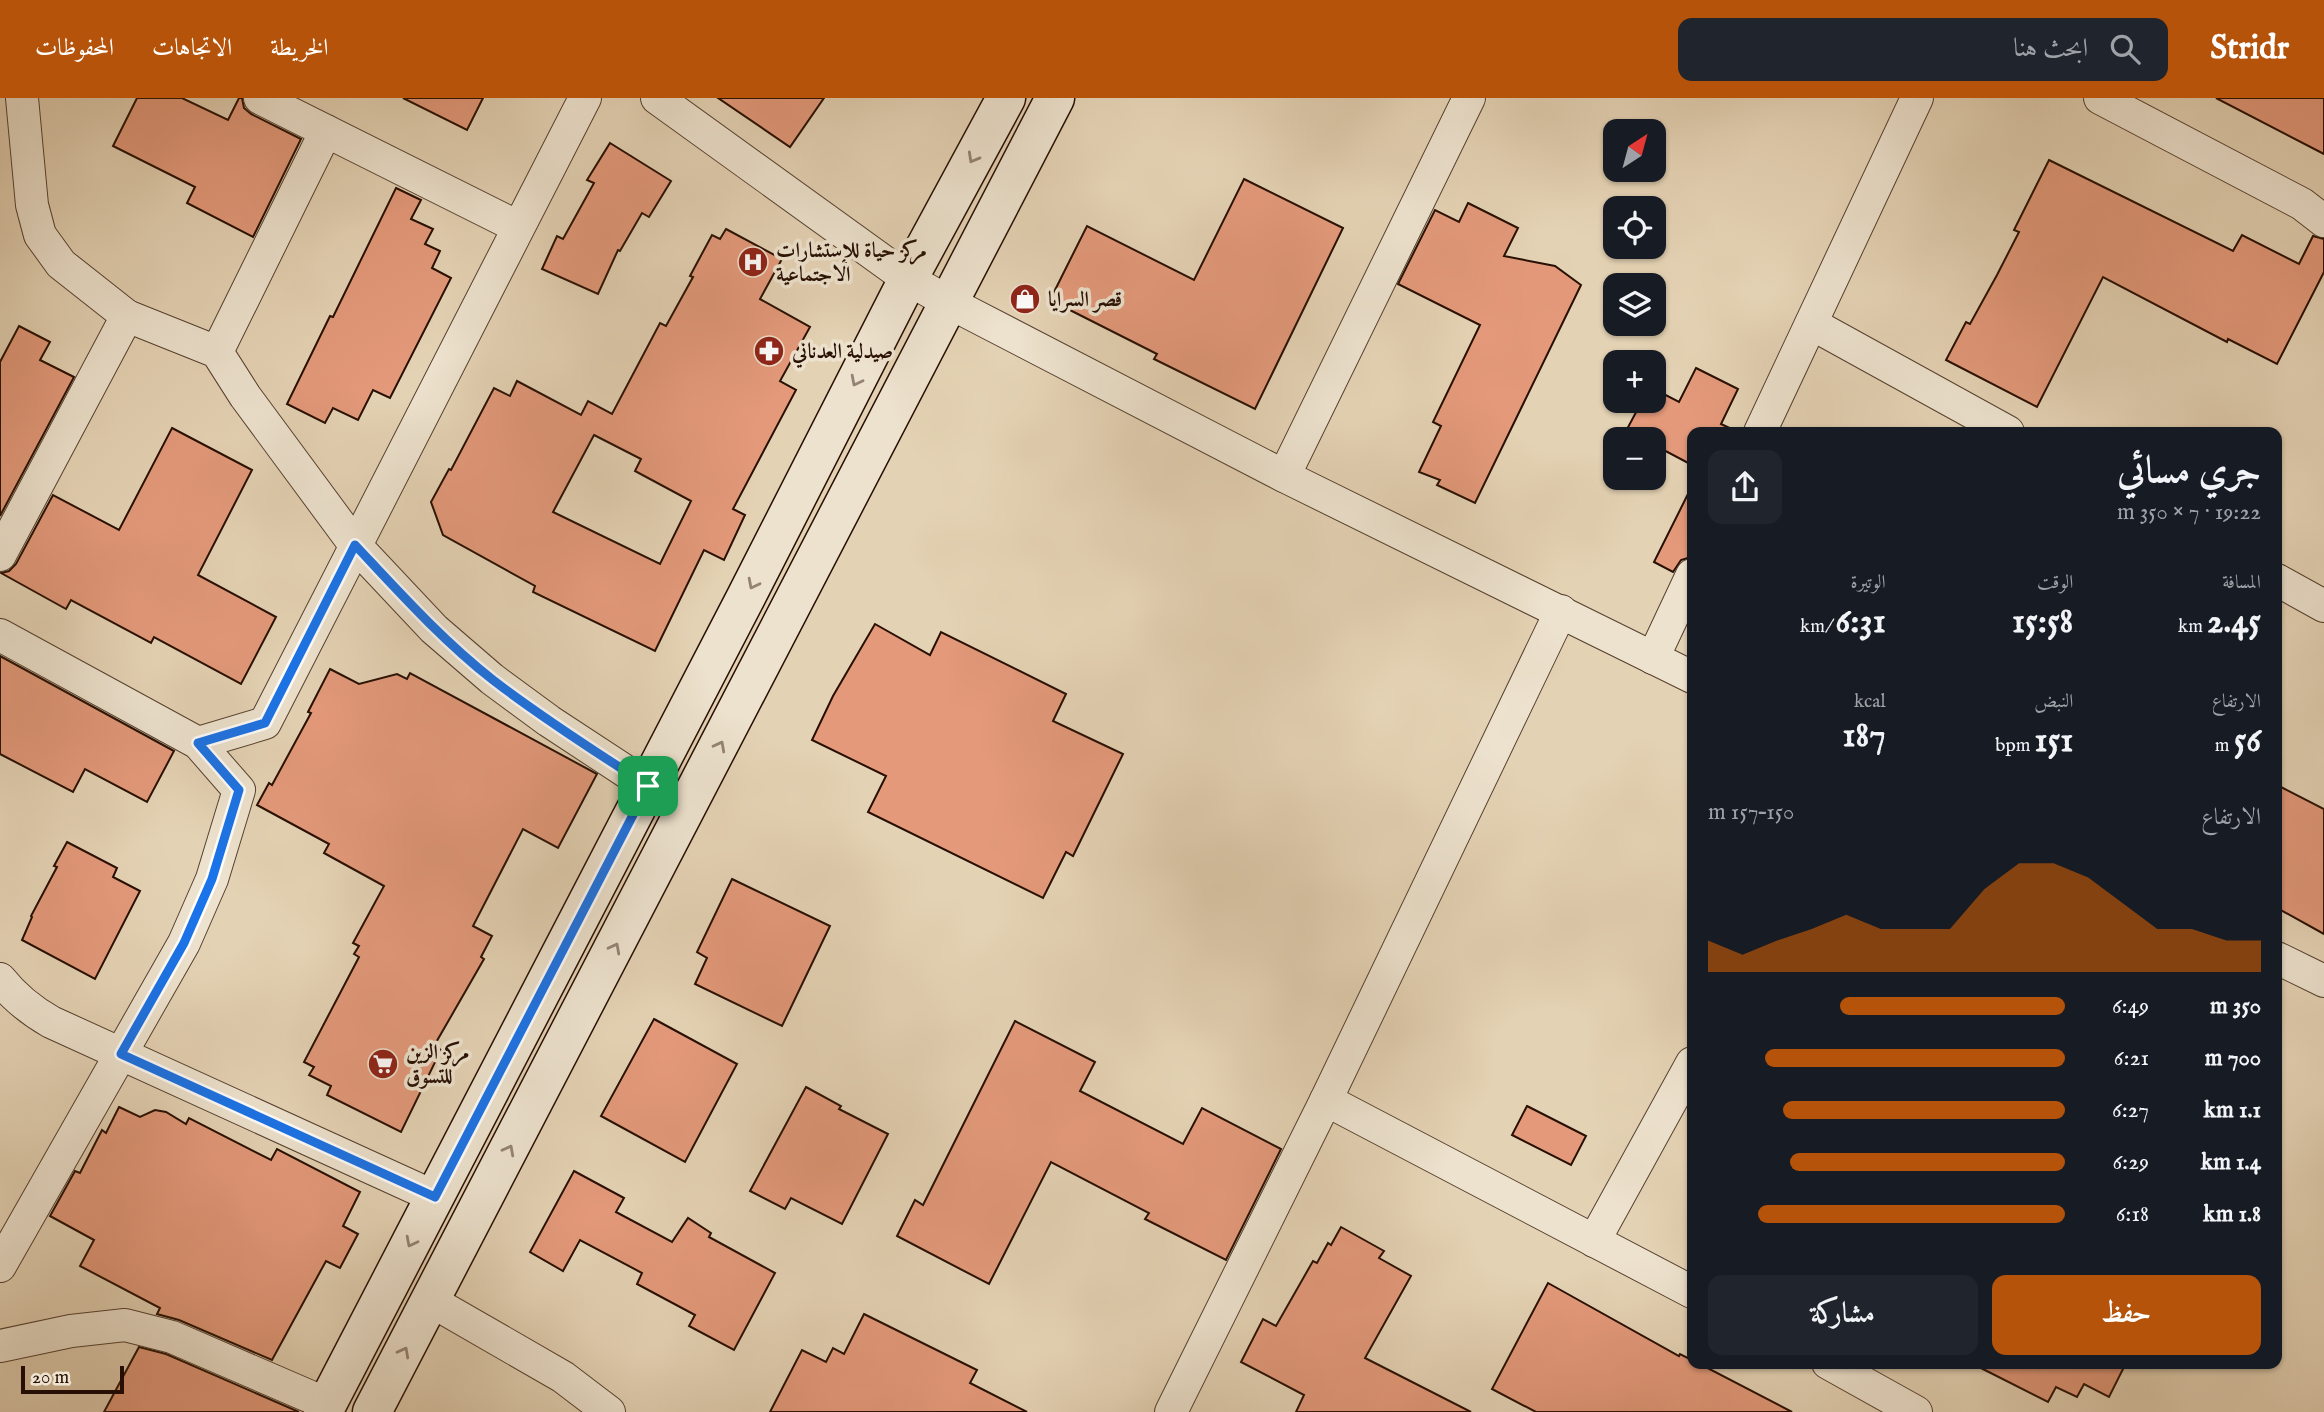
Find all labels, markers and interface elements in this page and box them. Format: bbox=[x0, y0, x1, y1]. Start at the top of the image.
search box bbox=[1678, 18, 2168, 81]
text: Stridr bbox=[2210, 28, 2289, 70]
icon: search bbox=[2106, 30, 2144, 68]
text: ابحث هنا bbox=[2013, 32, 2088, 65]
text: المحفوظات bbox=[35, 33, 114, 64]
text: الاتجاهات bbox=[152, 33, 232, 64]
text: الخريطة bbox=[270, 33, 329, 64]
north arrow bbox=[1603, 119, 1666, 182]
map controls bbox=[1603, 119, 1666, 490]
one-way arrow bbox=[968, 151, 981, 163]
button: locate bbox=[1603, 196, 1666, 259]
place label: مركز حياة للإستشارات الاجتماعية bbox=[776, 238, 927, 289]
hospital icon: مركز حياة للإستشارات الاجتماعية bbox=[736, 245, 770, 279]
button: layers bbox=[1603, 273, 1666, 336]
shop icon: قصر السرايا bbox=[1008, 282, 1042, 316]
place label: قصر السرايا bbox=[1048, 287, 1122, 314]
pharmacy icon: صيدلية العدناني bbox=[752, 334, 786, 368]
place label: صيدلية العدناني bbox=[791, 339, 893, 369]
button: + bbox=[1603, 350, 1666, 413]
one-way arrow bbox=[850, 374, 864, 386]
button: − bbox=[1603, 427, 1666, 490]
text: جري مسائي bbox=[2117, 448, 2261, 496]
button: share bbox=[1708, 450, 1782, 524]
text: 19:22 · 7 × 350 m bbox=[2117, 498, 2261, 527]
text: الوتيرة bbox=[1851, 571, 1886, 595]
text: الوقت bbox=[2037, 571, 2073, 595]
text: المسافة bbox=[2222, 571, 2261, 595]
one-way arrow bbox=[747, 577, 761, 589]
text: 6:31 bbox=[1836, 600, 1886, 645]
text: 15:58 bbox=[2012, 600, 2073, 645]
text: 2.45 bbox=[2207, 600, 2261, 645]
text: /km bbox=[1800, 615, 1836, 639]
text: km bbox=[2178, 615, 2207, 639]
text: kcal bbox=[1854, 690, 1886, 714]
text: النبض bbox=[2034, 690, 2073, 714]
text: الارتفاع bbox=[2212, 690, 2261, 714]
text: 187 bbox=[1843, 714, 1886, 759]
text: 151 bbox=[2035, 719, 2073, 764]
text: 56 bbox=[2234, 719, 2261, 764]
text: bpm bbox=[1995, 734, 2035, 758]
text: m bbox=[2215, 734, 2234, 758]
one-way arrow bbox=[711, 741, 725, 754]
pin bbox=[618, 756, 678, 816]
icon: arrive bbox=[629, 767, 667, 805]
text: 150–157 m bbox=[1708, 798, 1794, 827]
text: الارتفاع bbox=[2201, 803, 2261, 832]
one-way arrow bbox=[606, 943, 620, 955]
text: 6:49 bbox=[2112, 992, 2149, 1021]
text: 350 m bbox=[2210, 992, 2261, 1021]
place label: مركز الزين للتسوق bbox=[406, 1040, 469, 1091]
text: 6:21 bbox=[2114, 1044, 2149, 1073]
text: 700 m bbox=[2205, 1044, 2261, 1073]
supermarket icon: مركز الزين للتسوق bbox=[366, 1047, 400, 1081]
text: 6:27 bbox=[2112, 1096, 2149, 1125]
text: 1.1 km bbox=[2204, 1096, 2261, 1125]
one-way arrow bbox=[501, 1145, 515, 1157]
text: 6:29 bbox=[2112, 1148, 2149, 1177]
text: 1.4 km bbox=[2201, 1148, 2261, 1177]
text: 6:18 bbox=[2116, 1200, 2149, 1229]
text: 1.8 km bbox=[2203, 1200, 2261, 1229]
one-way arrow bbox=[406, 1235, 420, 1248]
button: مشاركة bbox=[1708, 1275, 1978, 1355]
button: حفظ bbox=[1992, 1275, 2261, 1355]
one-way arrow bbox=[396, 1346, 409, 1359]
scale bar bbox=[21, 1363, 124, 1395]
text: 20 m bbox=[32, 1366, 69, 1390]

